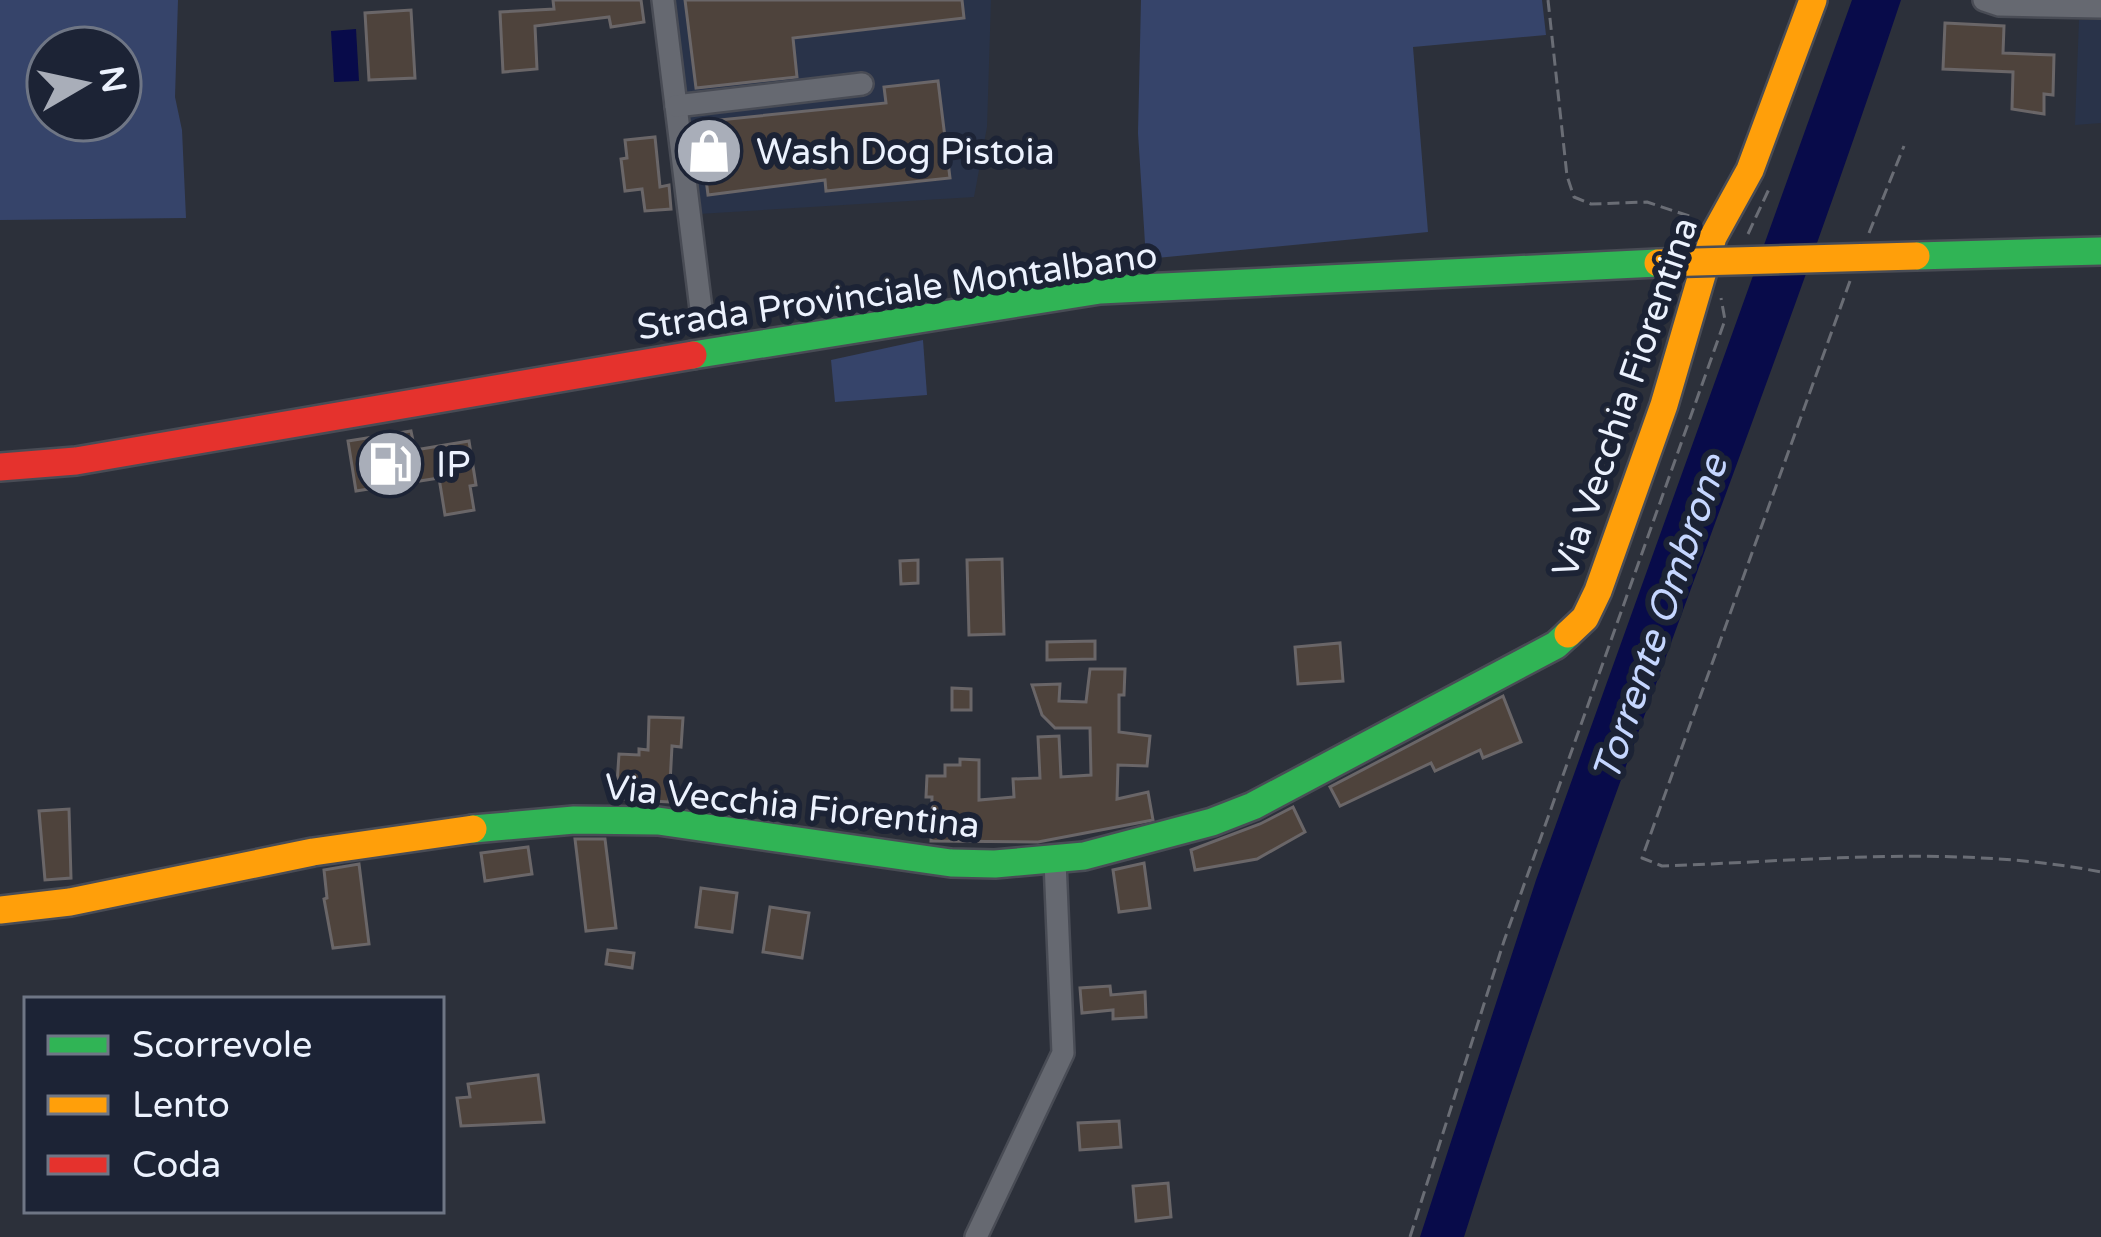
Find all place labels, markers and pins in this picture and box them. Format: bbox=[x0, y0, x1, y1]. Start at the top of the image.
shop icon: Wash Dog Pistoia bbox=[674, 116, 744, 186]
place label: Wash Dog Pistoia bbox=[756, 131, 1055, 174]
fuel station icon: IP bbox=[355, 429, 425, 499]
place label: IP bbox=[436, 444, 470, 487]

